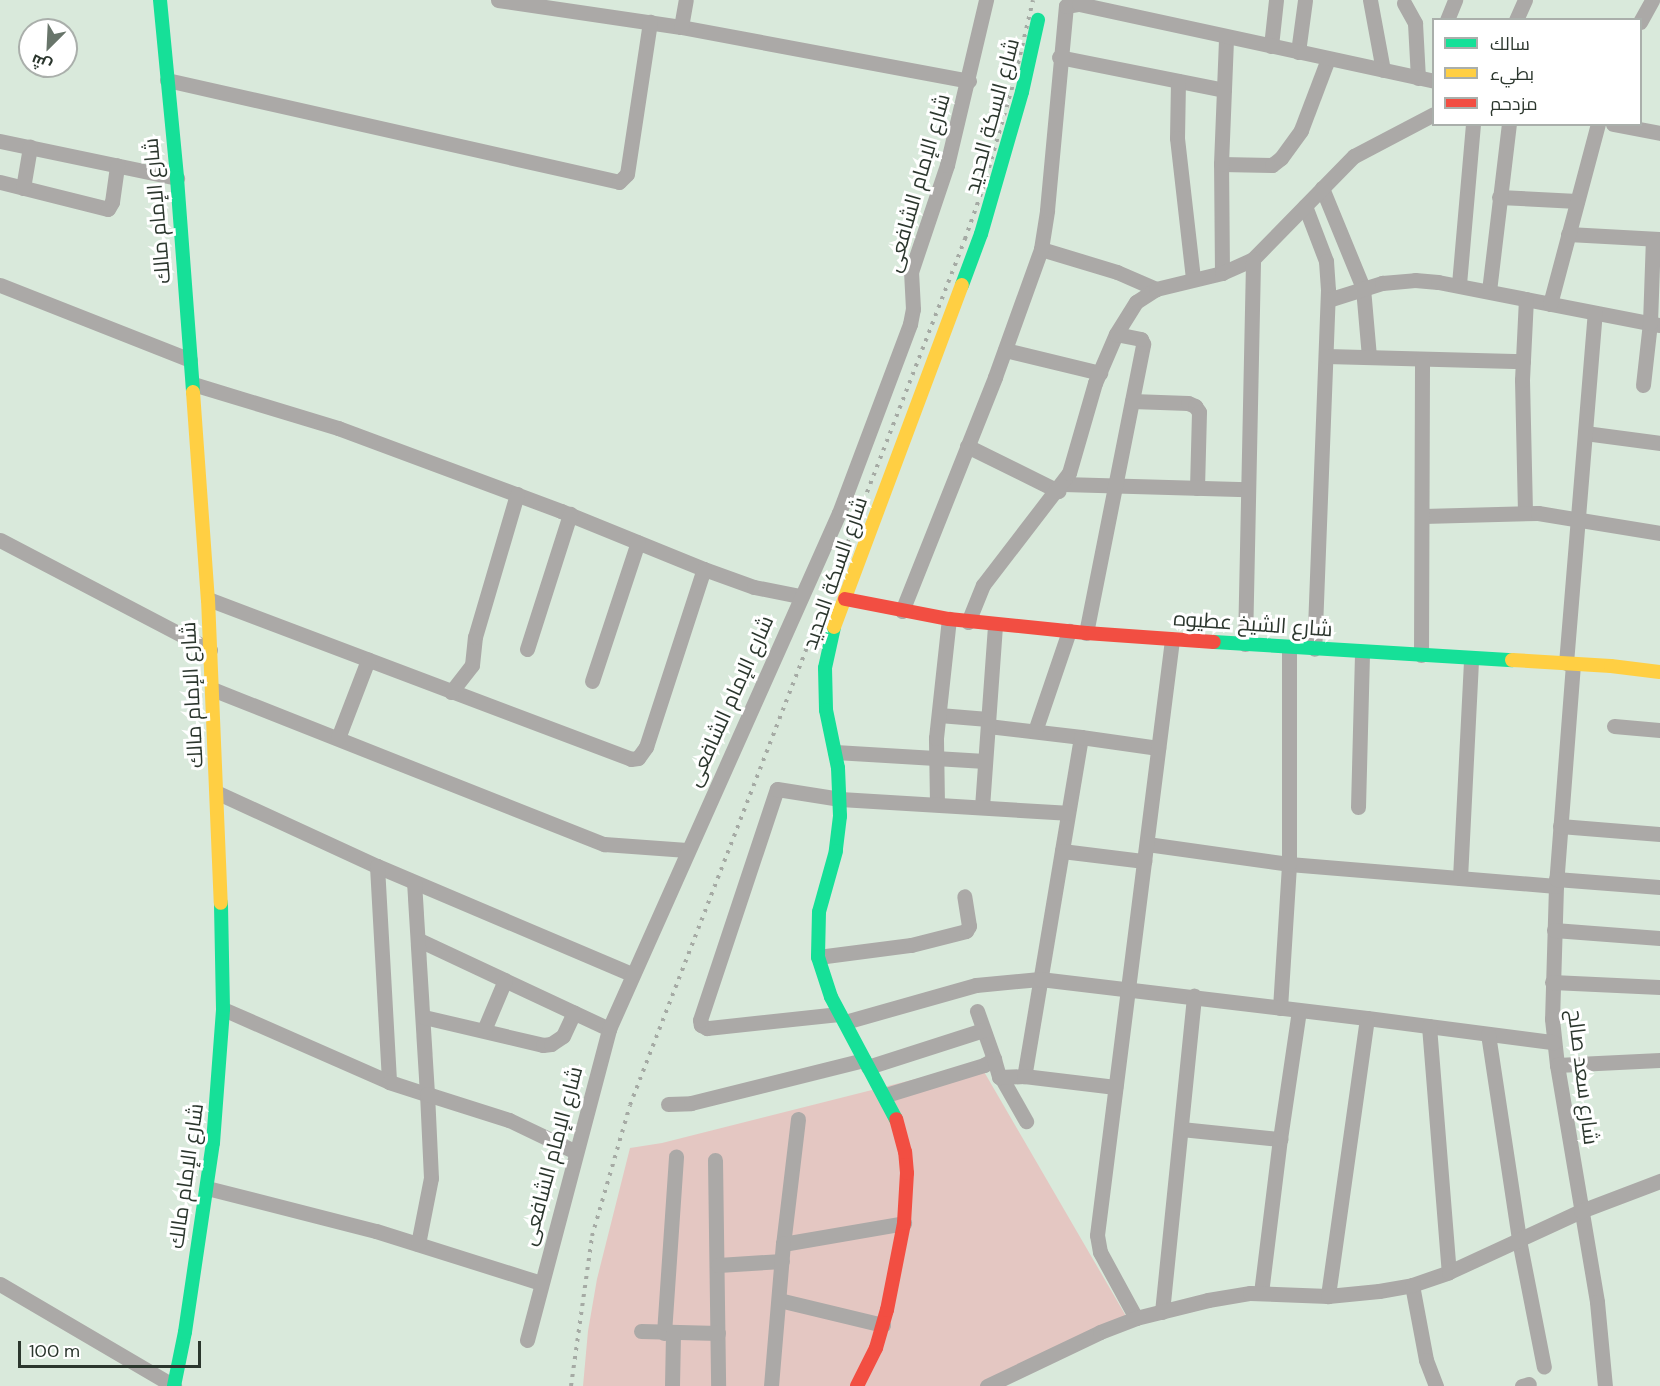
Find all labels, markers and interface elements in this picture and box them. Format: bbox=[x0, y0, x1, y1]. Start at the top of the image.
north arrow bbox=[18, 18, 78, 78]
legend bbox=[1432, 18, 1642, 126]
text: سالك bbox=[1490, 32, 1530, 56]
street label: شارع السكة الحديد bbox=[959, 36, 1025, 196]
text: ش bbox=[28, 49, 55, 77]
text: بطيء bbox=[1490, 62, 1534, 86]
street label: شارع الإمام الشافعى bbox=[881, 91, 955, 275]
text: مزدحم bbox=[1490, 92, 1538, 116]
street label: شارع الإمام مالك bbox=[138, 137, 176, 285]
street label: شارع السكة الحديد bbox=[797, 494, 873, 652]
street label: شارع الشيخ عطيوه bbox=[1173, 606, 1333, 642]
street label: شارع الإمام الشافعى bbox=[681, 612, 779, 790]
street label: شارع الإمام مالك bbox=[176, 621, 208, 769]
street label: شارع سعد صالح bbox=[1562, 1008, 1604, 1146]
street label: شارع الإمام الشافعى bbox=[516, 1064, 588, 1248]
street label: شارع الإمام مالك bbox=[163, 1102, 209, 1250]
scale bar bbox=[21, 1329, 204, 1367]
text: 100 m bbox=[29, 1339, 80, 1363]

